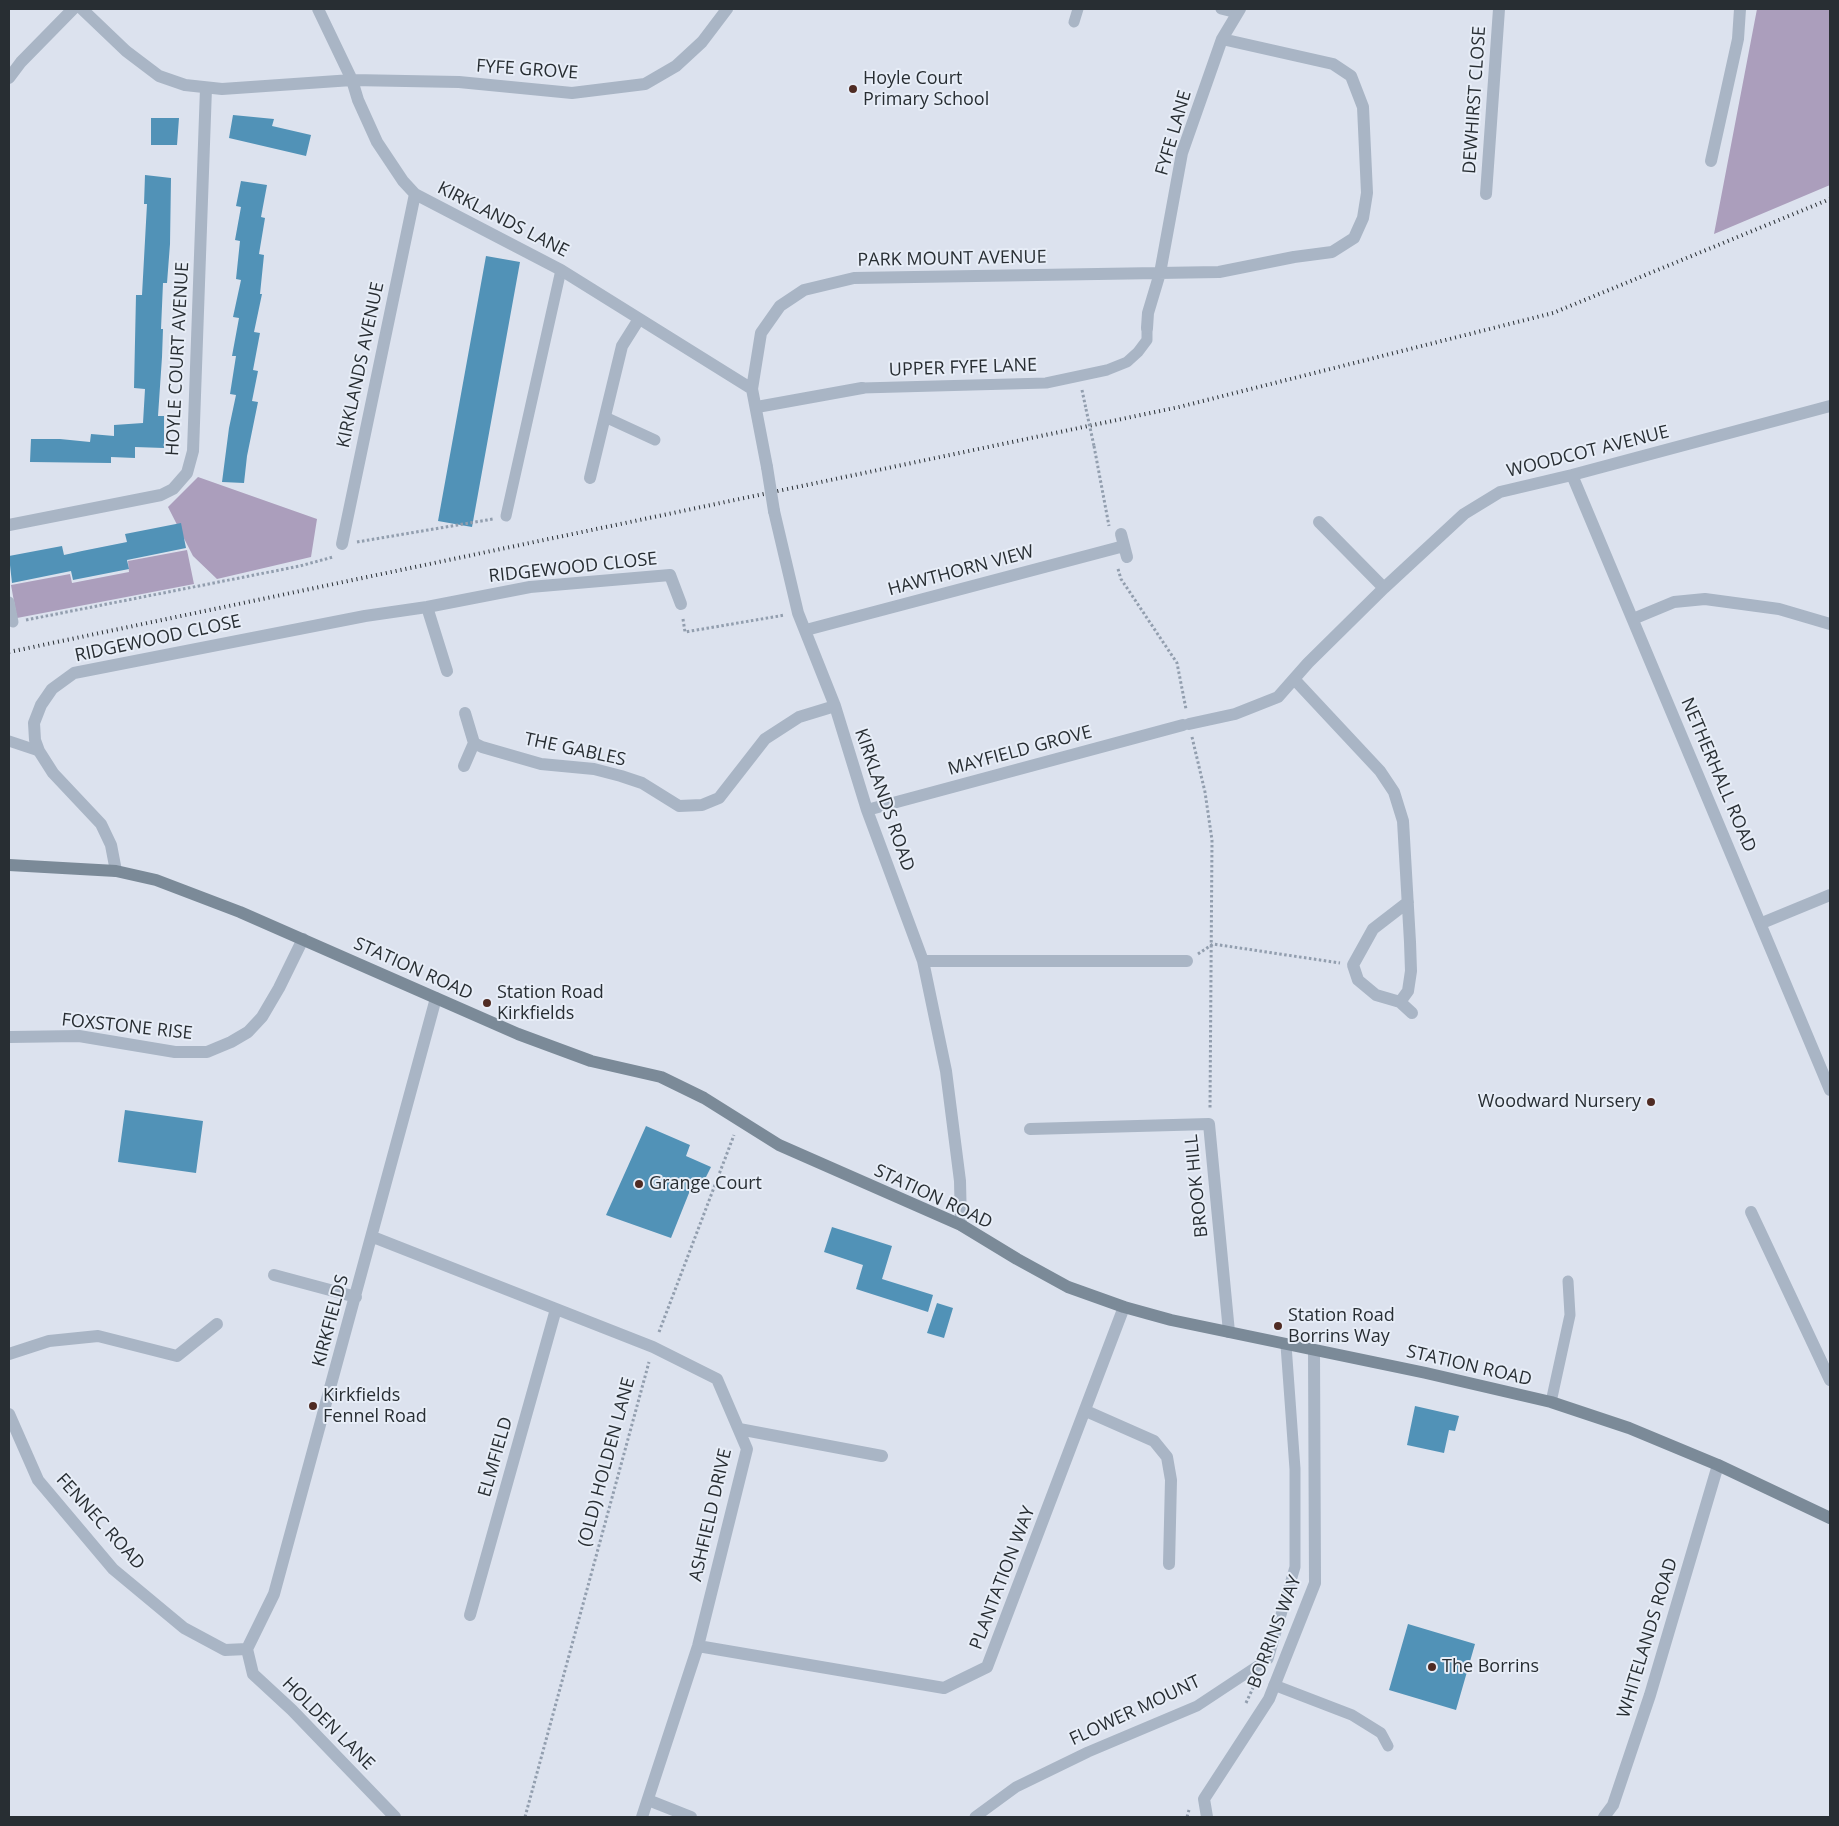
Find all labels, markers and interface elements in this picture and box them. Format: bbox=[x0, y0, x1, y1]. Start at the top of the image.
street label: DEWHIRST CLOSE bbox=[1459, 25, 1491, 175]
street label: FYFE GROVE bbox=[475, 56, 579, 84]
place label: Hoyle Court Primary School bbox=[863, 68, 989, 110]
marker: Hoyle Court Primary School bbox=[847, 83, 859, 95]
street label: FYFE LANE bbox=[1152, 88, 1196, 178]
street label: KIRKLANDS LANE bbox=[434, 178, 572, 262]
street label: PARK MOUNT AVENUE bbox=[857, 247, 1047, 271]
street label: HOYLE COURT AVENUE bbox=[162, 261, 194, 457]
street label: KIRKLANDS AVENUE bbox=[333, 280, 389, 450]
street label: UPPER FYFE LANE bbox=[889, 355, 1037, 381]
street label: WOODCOT AVENUE bbox=[1505, 421, 1671, 483]
street label: HAWTHORN VIEW bbox=[886, 541, 1036, 601]
street label: RIDGEWOOD CLOSE bbox=[488, 548, 658, 588]
street label: RIDGEWOOD CLOSE bbox=[73, 611, 243, 667]
street label: NETHERHALL ROAD bbox=[1676, 695, 1760, 855]
street label: MAYFIELD GROVE bbox=[946, 721, 1094, 781]
street label: KIRKLANDS ROAD bbox=[849, 726, 919, 874]
street label: THE GABLES bbox=[522, 729, 628, 771]
street label: STATION ROAD bbox=[350, 933, 476, 1005]
place label: Station Road Kirkfields bbox=[497, 982, 604, 1024]
marker: Station Road Kirkfields bbox=[481, 997, 493, 1009]
street label: FOXSTONE RISE bbox=[60, 1009, 194, 1045]
place label: Woodward Nursery bbox=[1478, 1091, 1641, 1113]
marker: Woodward Nursery bbox=[1645, 1096, 1657, 1108]
street label: BROOK HILL bbox=[1181, 1133, 1213, 1239]
street label: STATION ROAD bbox=[870, 1160, 996, 1234]
place label: Grange Court bbox=[649, 1173, 762, 1195]
marker: Grange Court bbox=[633, 1178, 645, 1190]
street label: KIRKFIELDS bbox=[308, 1272, 354, 1370]
place label: Station Road Borrins Way bbox=[1288, 1305, 1395, 1348]
marker: Station Road Borrins Way bbox=[1272, 1320, 1284, 1332]
street label: STATION ROAD bbox=[1404, 1341, 1534, 1391]
street label: (OLD) HOLDEN LANE bbox=[574, 1375, 640, 1549]
place label: Kirkfields Fennel Road bbox=[323, 1385, 427, 1428]
marker: Kirkfields Fennel Road bbox=[307, 1400, 319, 1412]
street label: ELMFIELD bbox=[474, 1414, 518, 1500]
street label: ASHFIELD DRIVE bbox=[685, 1446, 737, 1584]
street label: FENNEC ROAD bbox=[51, 1469, 149, 1575]
street label: PLANTATION WAY bbox=[966, 1503, 1040, 1653]
street label: WHITELANDS ROAD bbox=[1613, 1555, 1683, 1721]
street label: BORRINS WAY bbox=[1244, 1573, 1306, 1691]
place label: The Borrins bbox=[1442, 1656, 1539, 1678]
marker: The Borrins bbox=[1426, 1661, 1438, 1673]
street label: FLOWER MOUNT bbox=[1066, 1671, 1204, 1751]
street label: HOLDEN LANE bbox=[277, 1673, 379, 1775]

